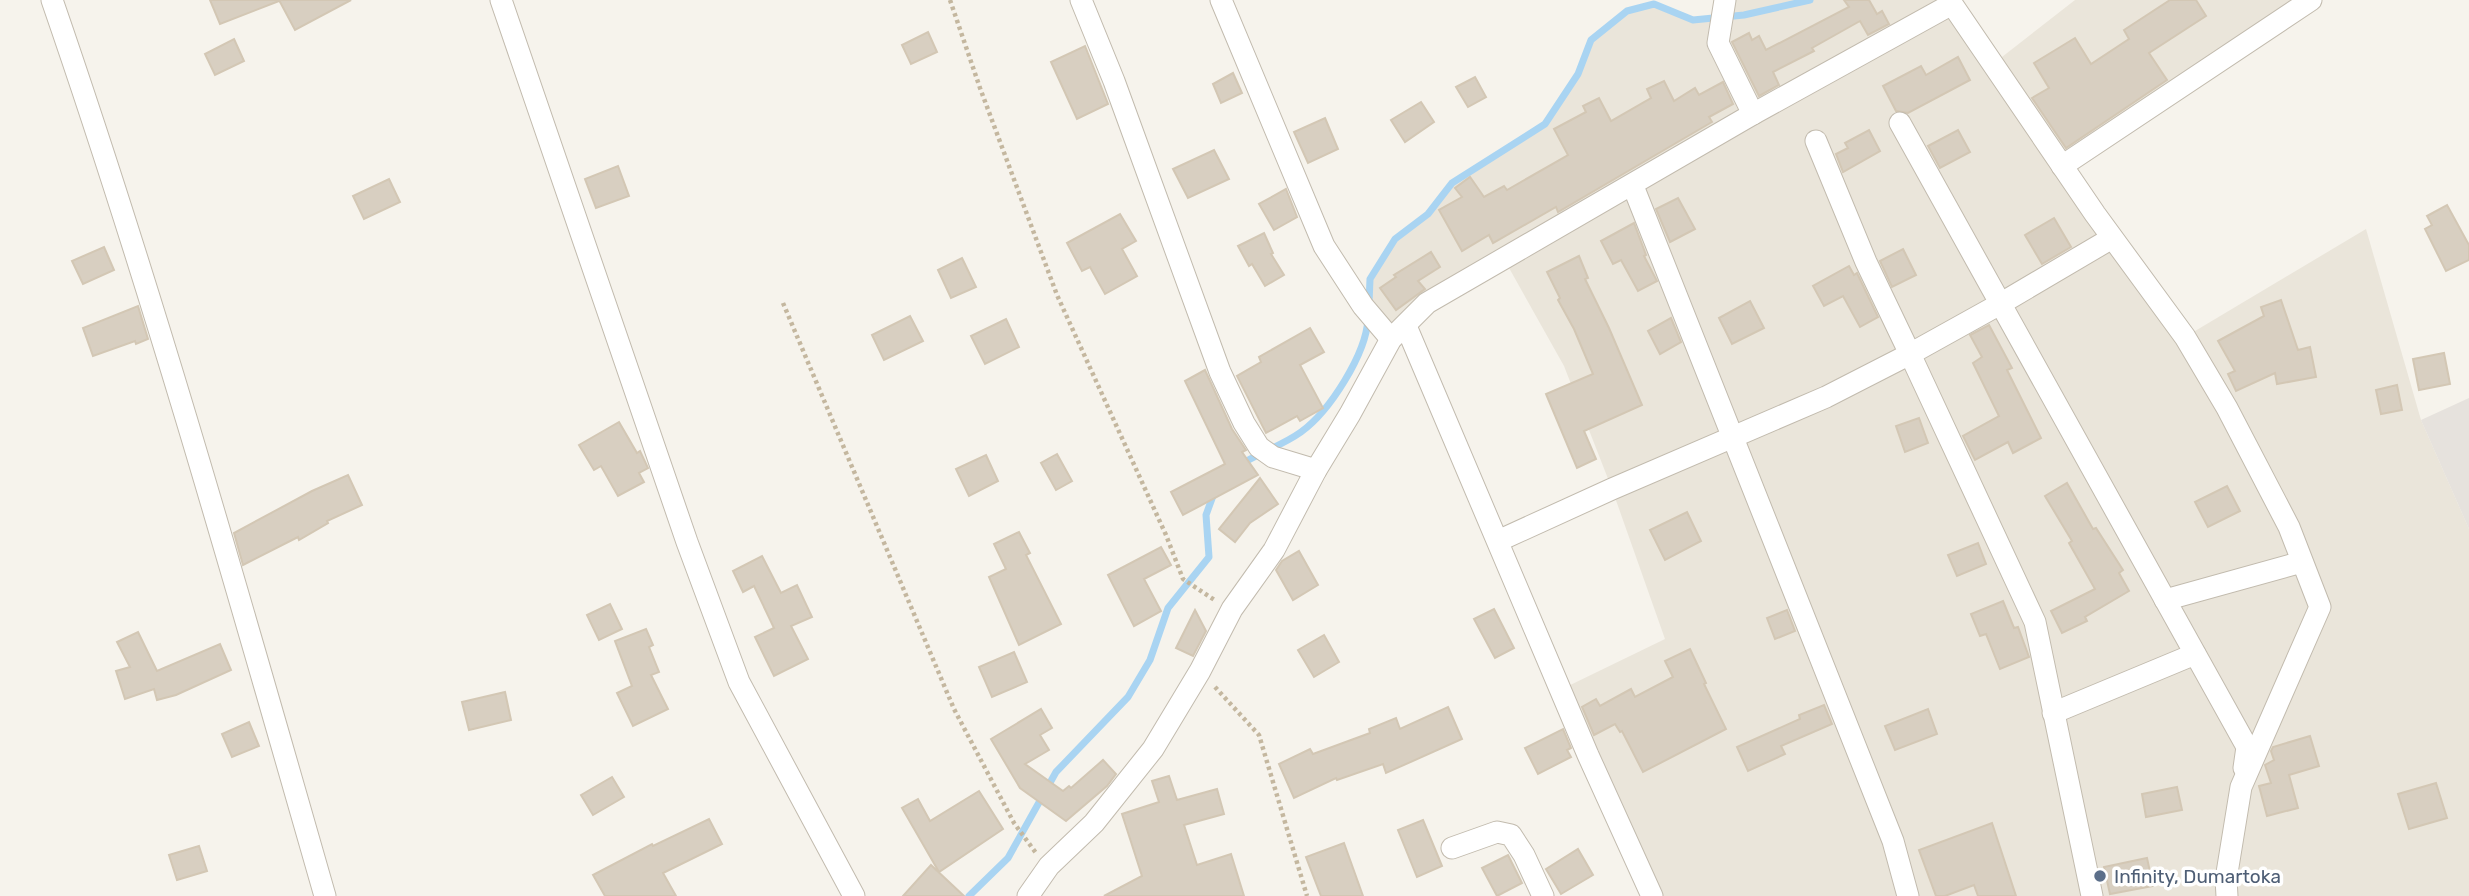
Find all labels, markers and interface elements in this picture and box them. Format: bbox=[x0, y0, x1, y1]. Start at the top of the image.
place label: Infinity, Dumartoka bbox=[2114, 865, 2281, 888]
marker: Infinity, Dumartoka bbox=[2092, 868, 2108, 884]

